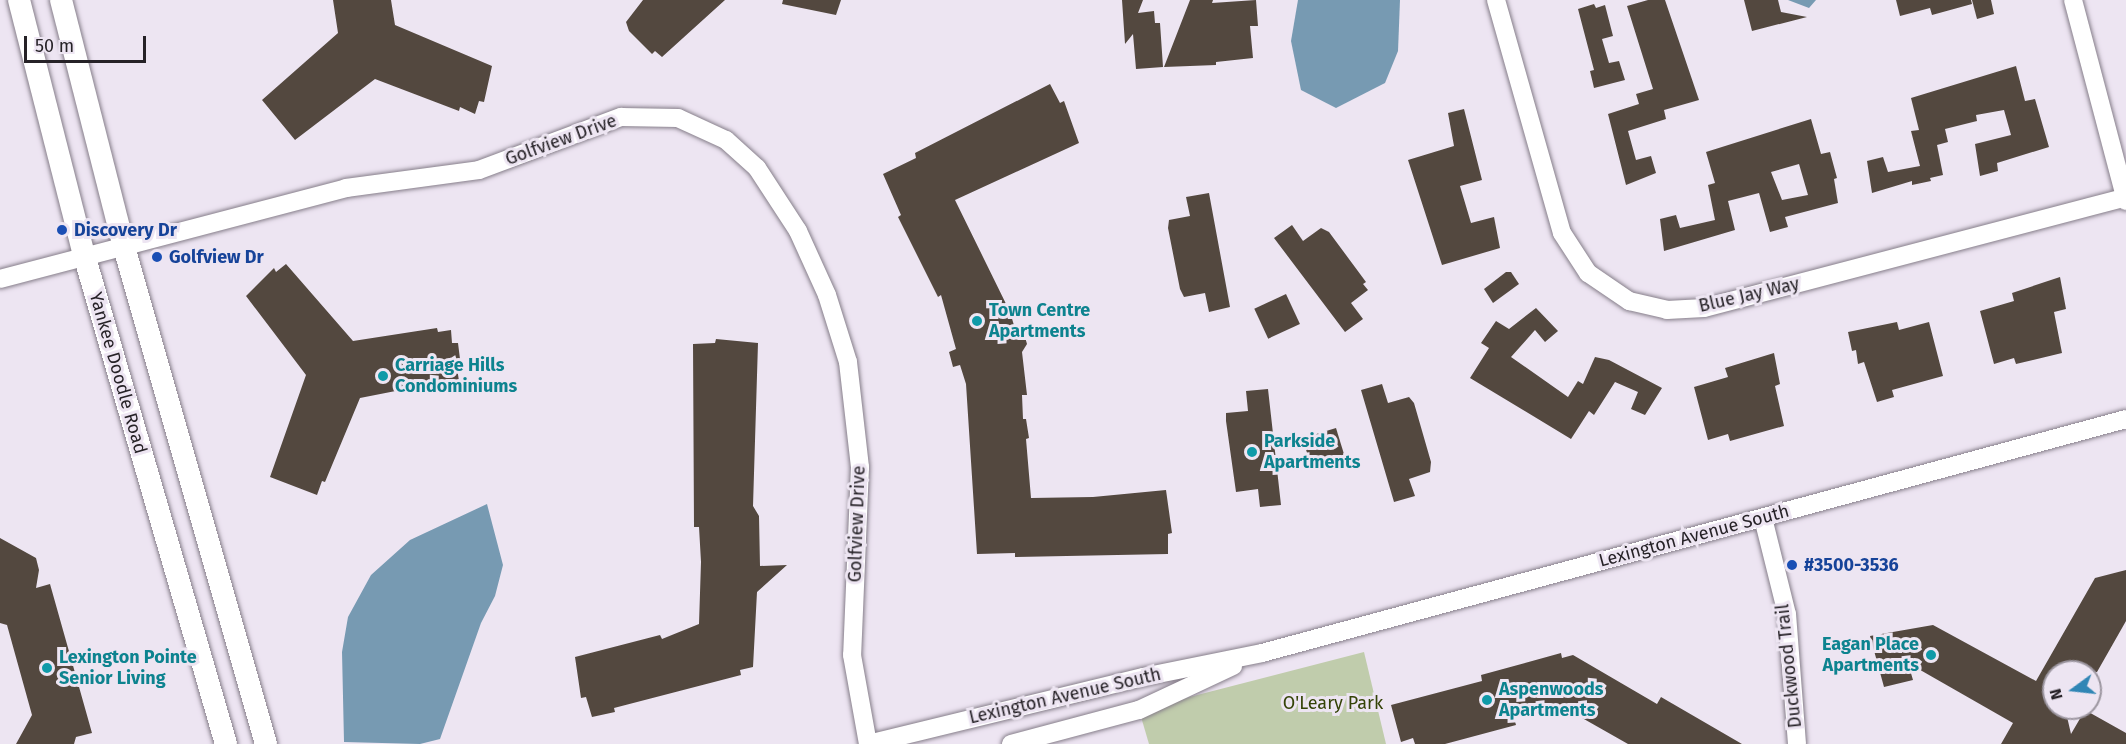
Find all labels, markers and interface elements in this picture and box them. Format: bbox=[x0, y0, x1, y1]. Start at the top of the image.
scale bar bbox=[27, 24, 148, 62]
text: 50 m bbox=[35, 35, 74, 57]
street label: Golfview Drive bbox=[502, 110, 620, 170]
place label: Discovery Dr bbox=[74, 219, 177, 241]
marker: Discovery Dr bbox=[55, 223, 69, 237]
place label: Golfview Dr bbox=[169, 246, 264, 268]
marker: Golfview Dr bbox=[150, 250, 164, 264]
street label: Blue Jay Way bbox=[1697, 273, 1801, 317]
street label: Yankee Doodle Road bbox=[85, 290, 151, 456]
place label: Town Centre Apartments bbox=[989, 300, 1090, 342]
marker: Town Centre Apartments bbox=[970, 314, 984, 328]
place label: Carriage Hills Condominiums bbox=[395, 355, 517, 398]
marker: Carriage Hills Condominiums bbox=[376, 369, 390, 383]
place label: Parkside Apartments bbox=[1264, 431, 1360, 474]
marker: Parkside Apartments bbox=[1245, 445, 1259, 459]
street label: Golfview Drive bbox=[844, 465, 870, 583]
street label: Lexington Avenue South bbox=[1596, 500, 1792, 572]
place label: #3500-3536 bbox=[1804, 554, 1899, 576]
marker: #3500-3536 bbox=[1785, 558, 1799, 572]
street label: Duckwood Trail bbox=[1772, 603, 1806, 729]
place label: Eagan Place Apartments bbox=[1822, 634, 1919, 676]
place label: Lexington Pointe Senior Living bbox=[59, 647, 197, 690]
marker: Eagan Place Apartments bbox=[1924, 648, 1938, 662]
north arrow bbox=[2042, 660, 2102, 720]
marker: Lexington Pointe Senior Living bbox=[40, 661, 54, 675]
street label: Lexington Avenue South bbox=[967, 663, 1163, 729]
place label: Aspenwoods Apartments bbox=[1499, 679, 1603, 722]
text: N bbox=[2046, 687, 2067, 702]
park label: O'Leary Park bbox=[1283, 692, 1383, 714]
marker: Aspenwoods Apartments bbox=[1480, 693, 1494, 707]

